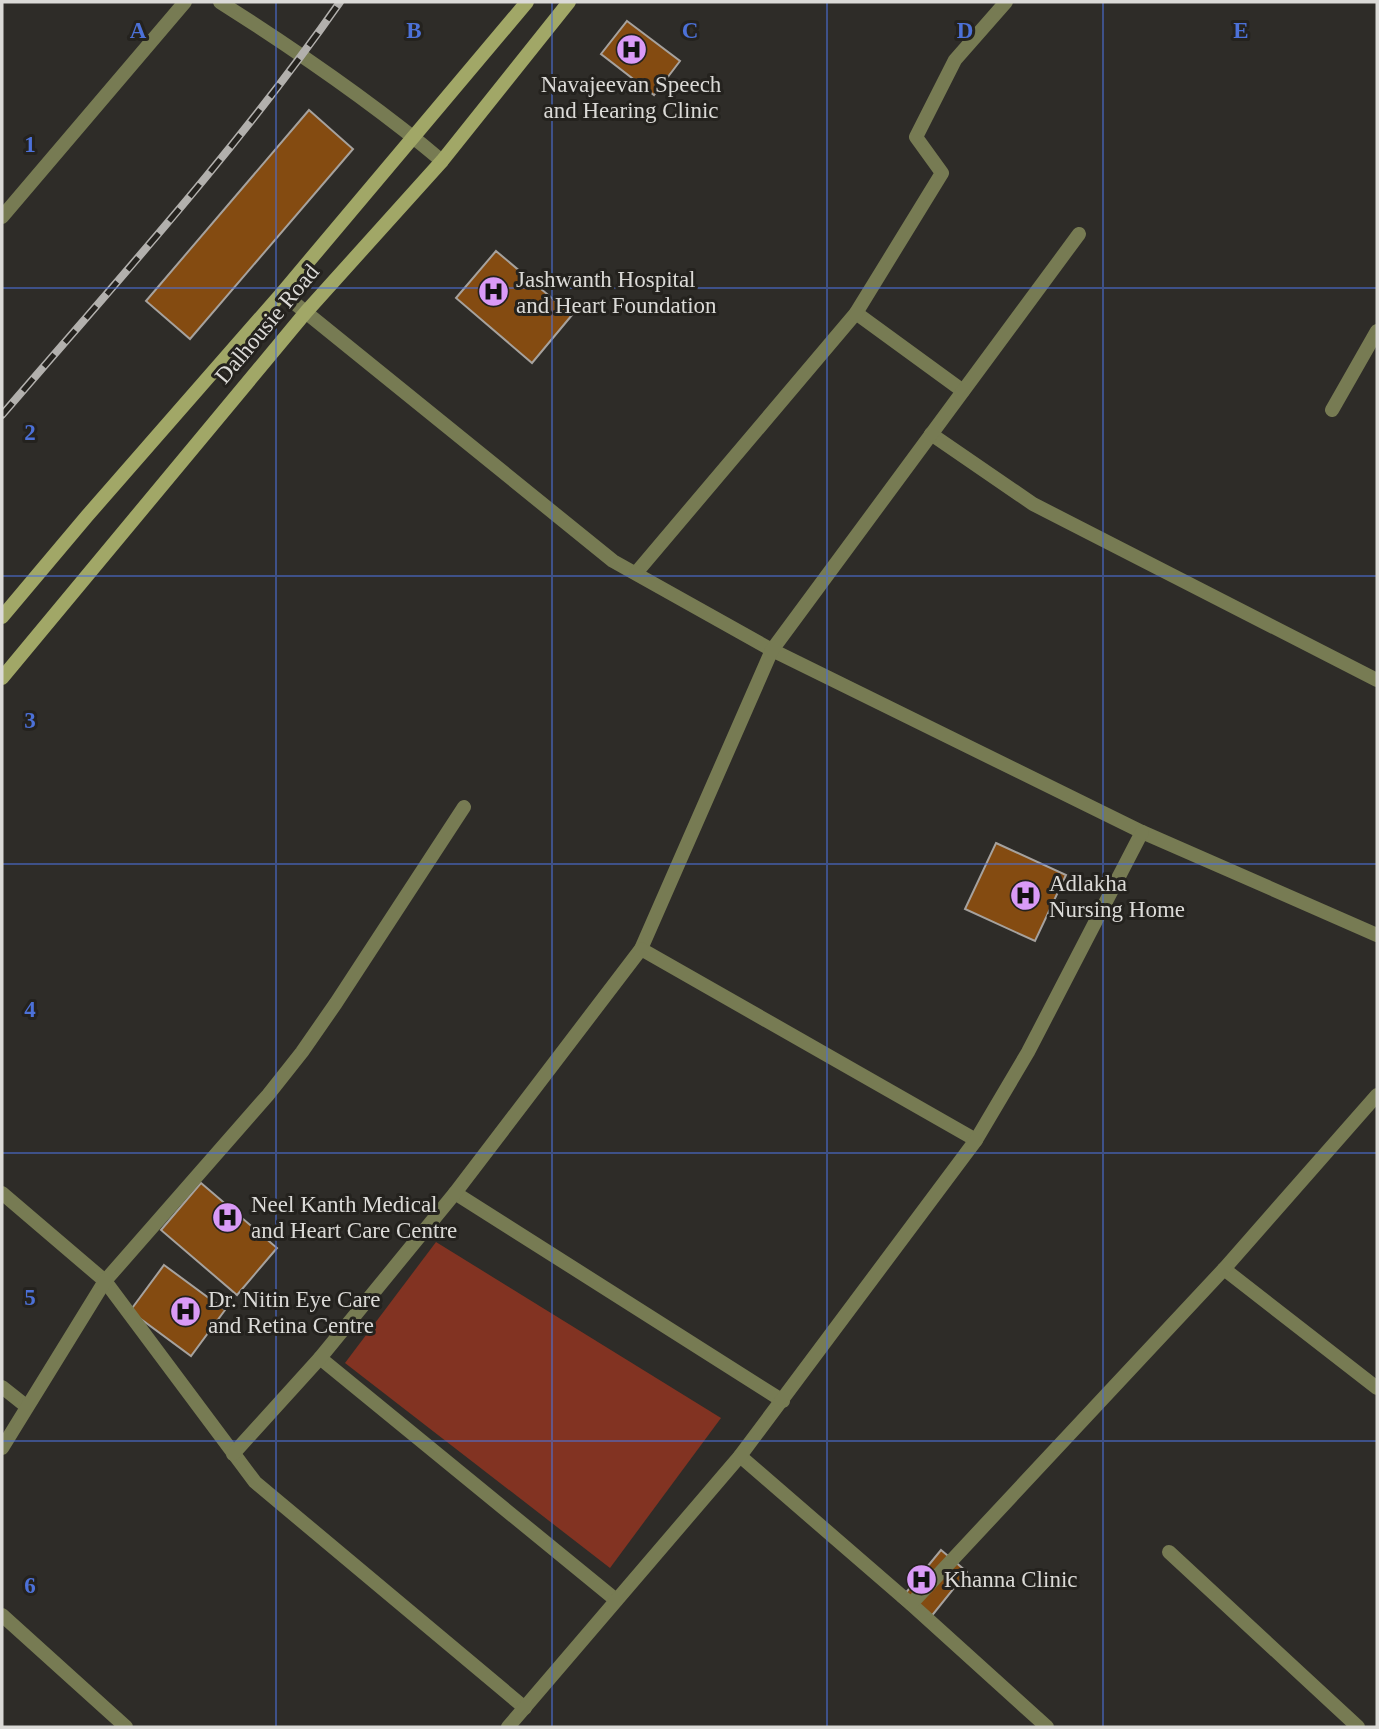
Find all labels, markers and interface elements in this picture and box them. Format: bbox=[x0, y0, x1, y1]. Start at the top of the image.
text: A bbox=[130, 18, 147, 43]
text: B bbox=[406, 18, 422, 43]
text: C bbox=[682, 18, 698, 43]
text: D bbox=[957, 18, 973, 43]
text: E bbox=[1233, 18, 1249, 43]
hospital icon: Navajeevan Speech and Hearing Clinic bbox=[614, 33, 648, 67]
place label: Navajeevan Speech and Hearing Clinic bbox=[541, 72, 722, 123]
text: 1 bbox=[24, 132, 36, 157]
street label: Dalhousie Road bbox=[210, 259, 324, 389]
place label: Jashwanth Hospital and Heart Foundation bbox=[516, 267, 717, 318]
hospital icon: Jashwanth Hospital and Heart Foundation bbox=[476, 275, 510, 309]
text: 2 bbox=[24, 420, 36, 445]
text: 3 bbox=[24, 708, 36, 733]
place label: Adlakha Nursing Home bbox=[1049, 871, 1185, 922]
hospital icon: Adlakha Nursing Home bbox=[1009, 879, 1043, 913]
text: 4 bbox=[24, 997, 36, 1022]
place label: Neel Kanth Medical and Heart Care Centre bbox=[251, 1192, 457, 1243]
hospital icon: Neel Kanth Medical and Heart Care Centre bbox=[211, 1200, 245, 1234]
text: 5 bbox=[24, 1285, 36, 1310]
place label: Dr. Nitin Eye Care and Retina Centre bbox=[208, 1287, 380, 1338]
hospital icon: Dr. Nitin Eye Care and Retina Centre bbox=[168, 1295, 202, 1329]
hospital icon: Khanna Clinic bbox=[904, 1562, 938, 1596]
place label: Khanna Clinic bbox=[944, 1567, 1078, 1592]
text: 6 bbox=[24, 1573, 36, 1598]

